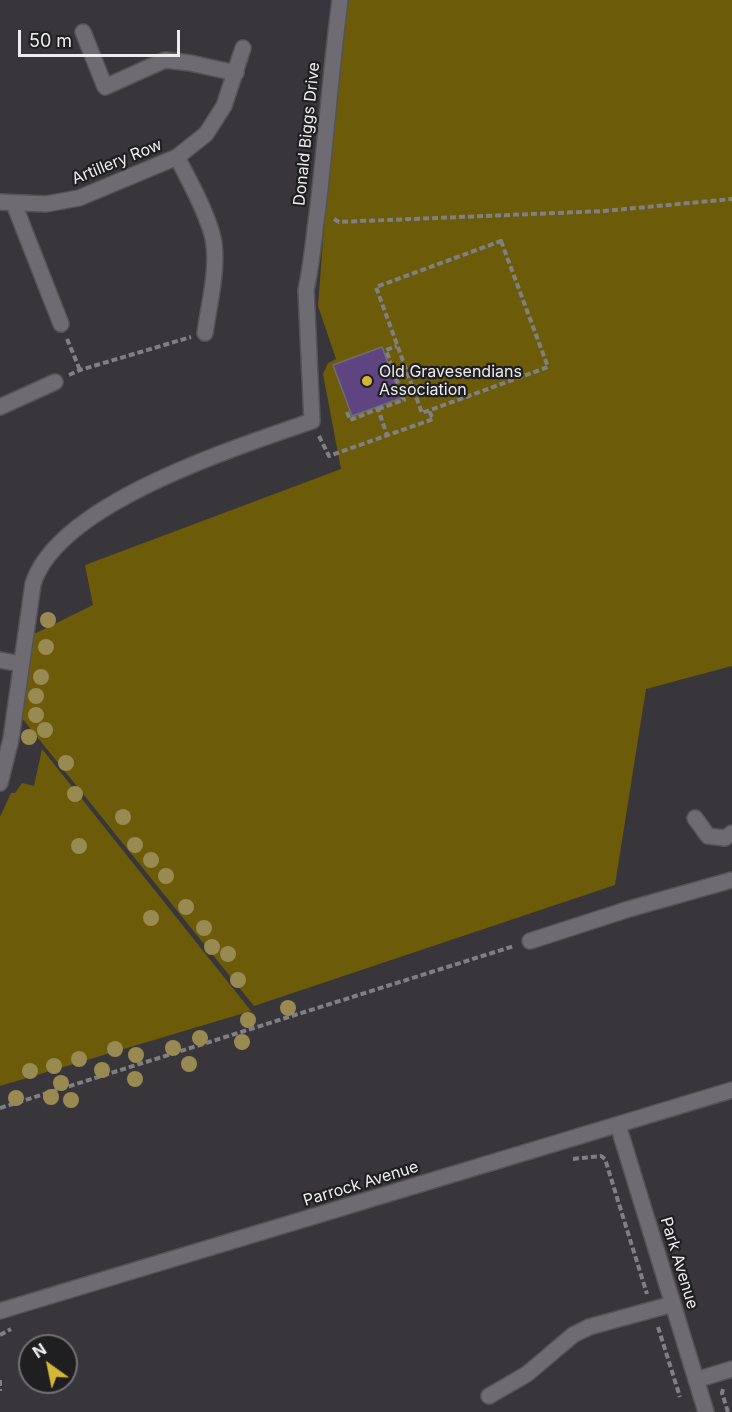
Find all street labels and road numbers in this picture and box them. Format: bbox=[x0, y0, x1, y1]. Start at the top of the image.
street label: Donald Biggs Drive bbox=[290, 61, 324, 207]
street label: Artillery Row bbox=[69, 135, 165, 189]
street label: Parrock Avenue bbox=[301, 1157, 421, 1211]
street label: Park Avenue bbox=[656, 1215, 702, 1311]

